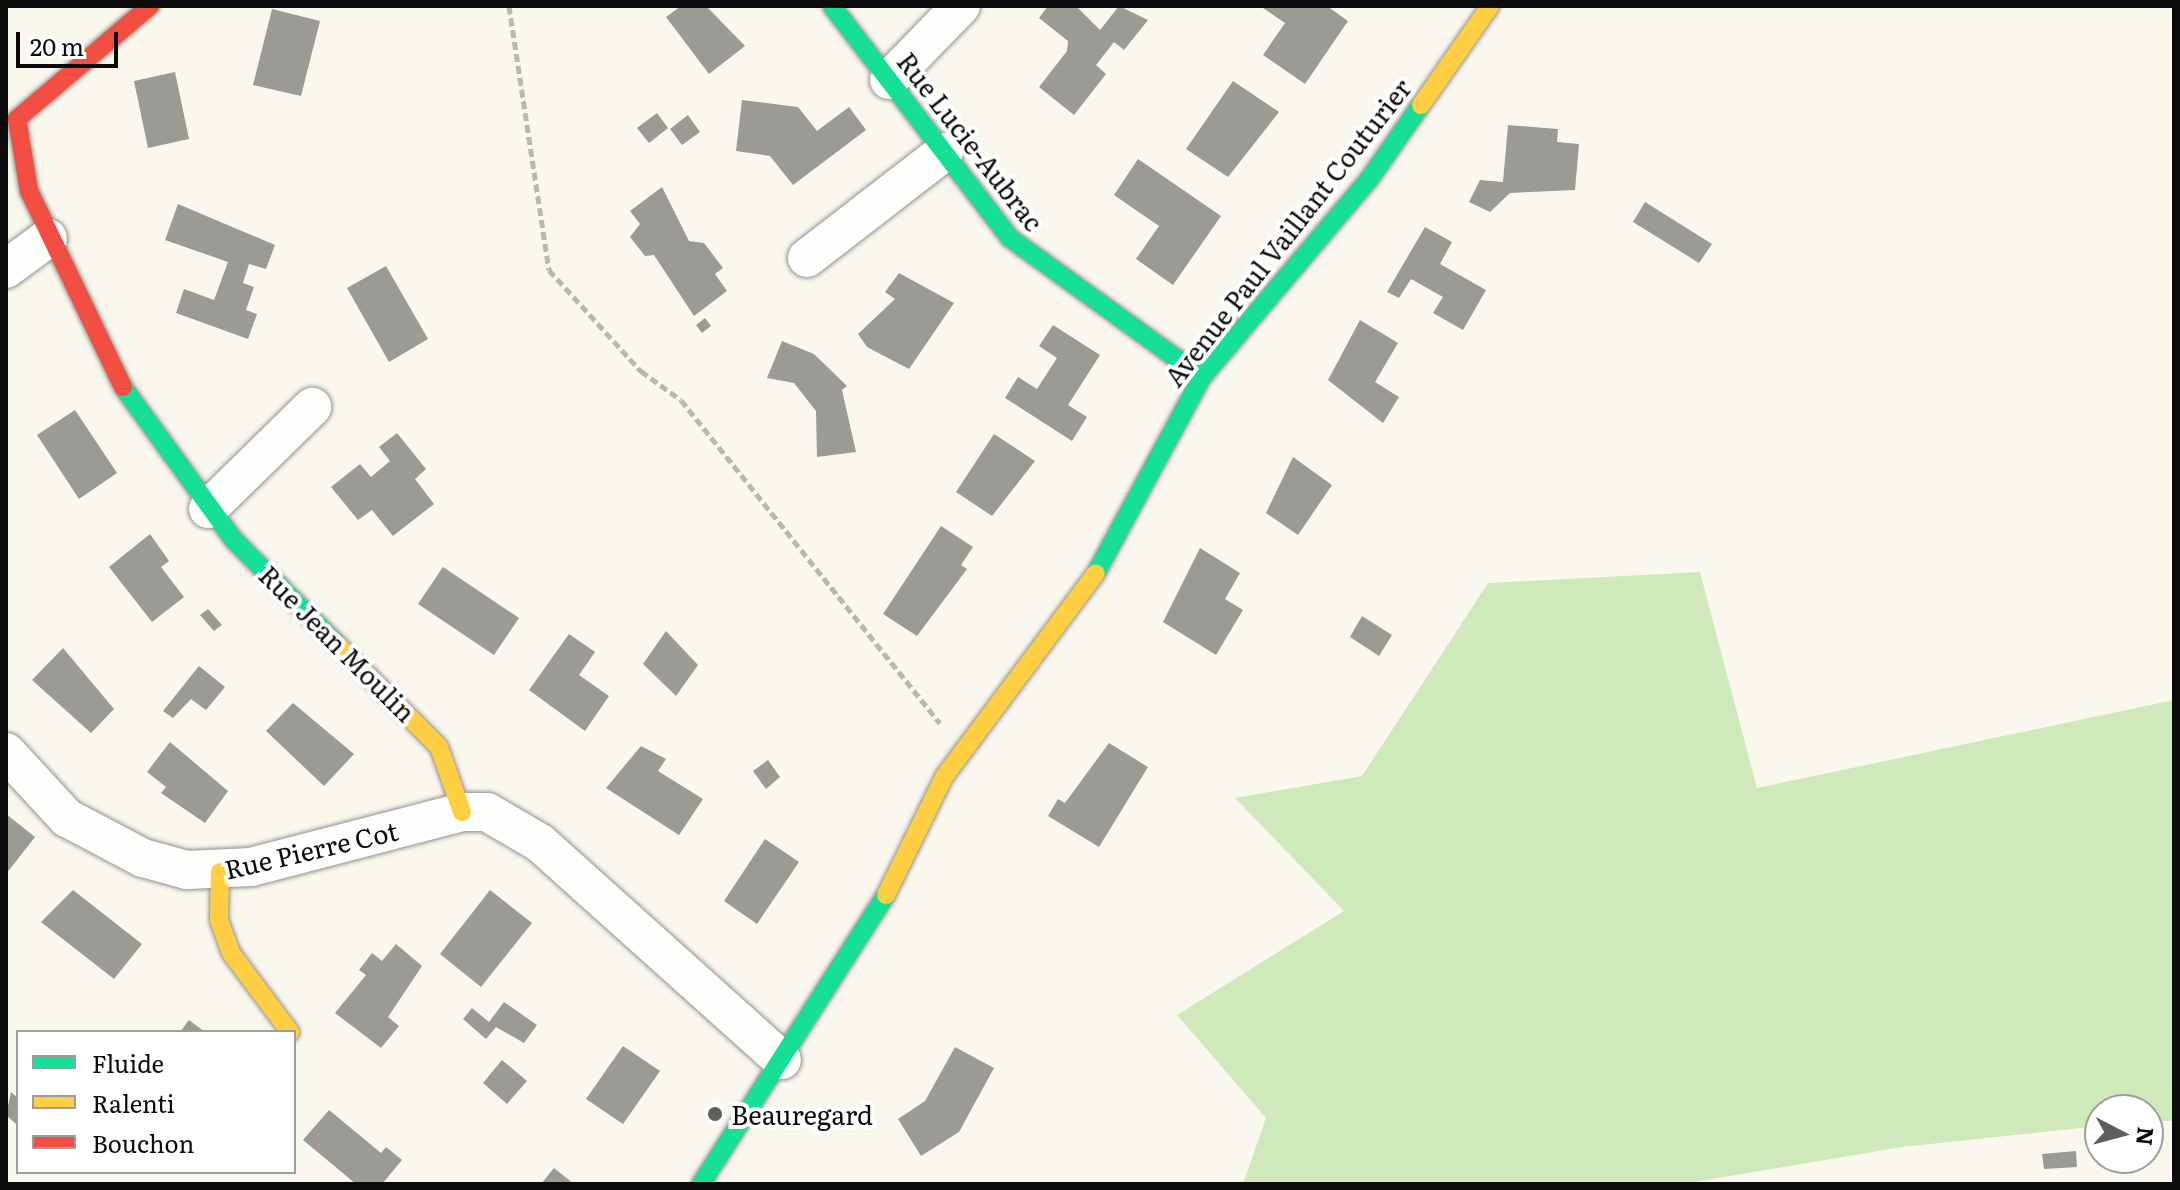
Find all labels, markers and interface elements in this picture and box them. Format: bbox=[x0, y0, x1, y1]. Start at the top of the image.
scale bar bbox=[20, 16, 122, 66]
text: 20 m bbox=[30, 28, 84, 63]
street label: Rue Lucie-Aubrac bbox=[892, 46, 1050, 236]
street label: Avenue Paul Vaillant Couturier bbox=[1157, 72, 1417, 392]
street label: Rue Jean Moulin bbox=[254, 559, 422, 727]
street label: Rue Pierre Cot bbox=[221, 814, 401, 884]
legend bbox=[16, 1030, 296, 1174]
text: Fluide bbox=[92, 1045, 164, 1080]
text: Ralenti bbox=[92, 1085, 175, 1120]
north arrow bbox=[2084, 1094, 2164, 1174]
place label: Beauregard bbox=[731, 1098, 873, 1130]
marker: Beauregard bbox=[706, 1105, 724, 1123]
text: Bouchon bbox=[92, 1125, 194, 1160]
text: N bbox=[2129, 1125, 2164, 1147]

